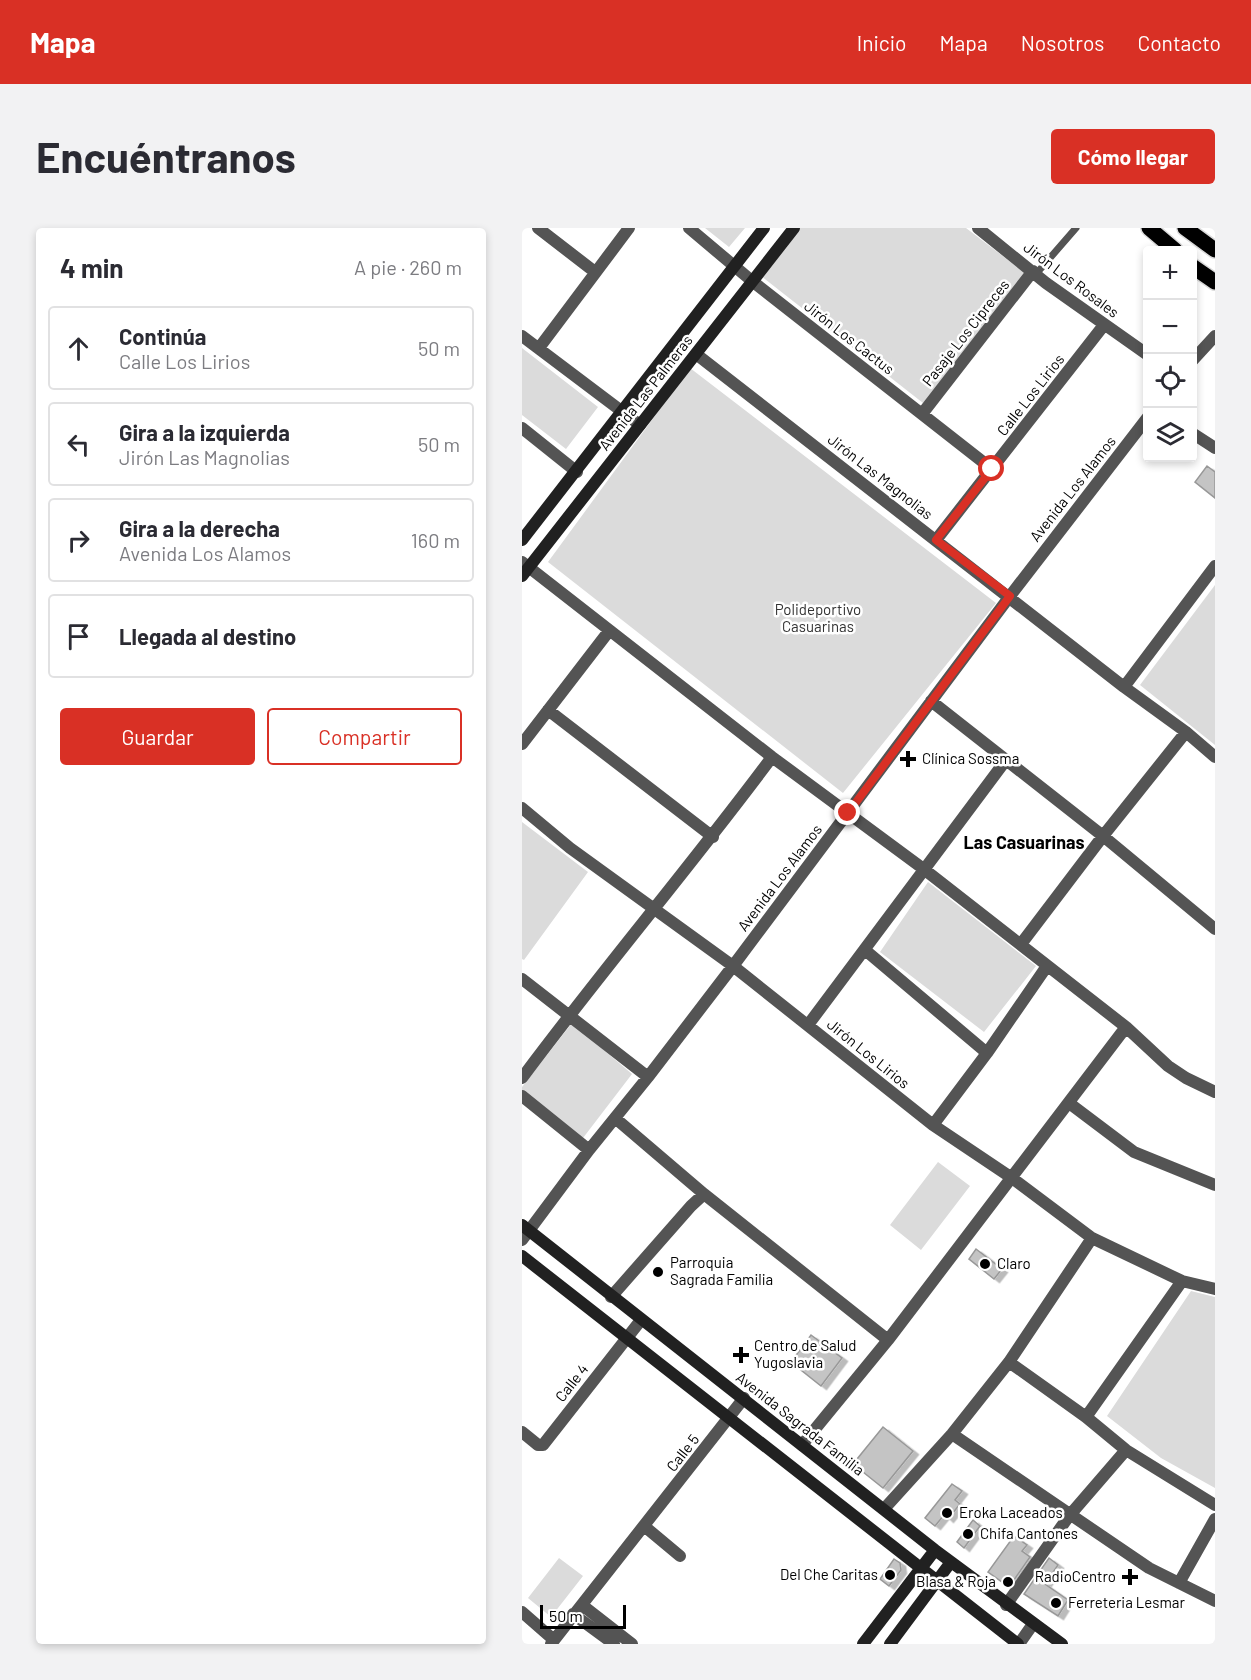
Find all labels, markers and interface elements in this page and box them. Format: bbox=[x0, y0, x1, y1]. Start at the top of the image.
text: Mapa bbox=[30, 25, 96, 59]
text: Inicio bbox=[857, 30, 907, 55]
text: Mapa bbox=[940, 30, 988, 55]
text: Nosotros bbox=[1021, 30, 1104, 55]
text: Contacto bbox=[1137, 30, 1221, 55]
button: Cómo llegar bbox=[1051, 129, 1215, 184]
text: Encuéntranos bbox=[36, 131, 296, 181]
street label: Jirón Los Rosales bbox=[1020, 238, 1123, 321]
map controls bbox=[1143, 246, 1197, 462]
button: + bbox=[1143, 246, 1197, 300]
text: 4 min bbox=[60, 252, 124, 283]
text: A pie · 260 m bbox=[354, 255, 462, 279]
street label: Pasaje Los Cipreces bbox=[918, 275, 1012, 389]
street label: Jirón Los Cactus bbox=[801, 297, 898, 378]
button: − bbox=[1143, 300, 1197, 354]
text: Continúa bbox=[119, 323, 206, 349]
street label: Avenida Las Palmeras bbox=[595, 331, 696, 454]
icon: ahead bbox=[62, 332, 95, 365]
text: 50 m bbox=[418, 336, 460, 360]
text: Calle Los Lirios bbox=[119, 349, 250, 373]
street label: Calle Los Lirios bbox=[993, 350, 1068, 439]
button: locate bbox=[1143, 354, 1197, 408]
button: layers bbox=[1143, 408, 1197, 462]
text: Gira a la izquierda bbox=[119, 419, 290, 445]
icon: left bbox=[62, 428, 95, 461]
street label: Jirón Las Magnolias bbox=[825, 430, 937, 523]
text: 50 m bbox=[418, 432, 460, 456]
street label: Avenida Los Alamos bbox=[1025, 432, 1119, 545]
text: Jirón Las Magnolias bbox=[119, 445, 290, 469]
route start bbox=[978, 455, 1004, 481]
text: Gira a la derecha bbox=[119, 515, 280, 541]
icon: right bbox=[62, 524, 95, 557]
text: 160 m bbox=[411, 528, 460, 552]
text: Avenida Los Alamos bbox=[119, 541, 291, 565]
park label: Polideportivo Casuarinas bbox=[775, 600, 861, 635]
icon: arrive bbox=[62, 620, 95, 653]
text: Llegada al destino bbox=[119, 623, 296, 649]
button: Guardar bbox=[60, 708, 255, 765]
button: Compartir bbox=[267, 708, 462, 765]
place label: Clínica Sossma bbox=[922, 749, 1019, 767]
marker: Clínica Sossma bbox=[899, 750, 917, 768]
route end bbox=[834, 799, 860, 825]
street label: Avenida Los Alamos bbox=[733, 820, 825, 934]
district label: Las Casuarinas bbox=[963, 831, 1085, 853]
street label: Jirón Los Lirios bbox=[824, 1014, 914, 1092]
place label: Parroquia Sagrada Familia bbox=[670, 1253, 773, 1288]
place label: Claro bbox=[997, 1254, 1031, 1272]
marker: Claro bbox=[978, 1257, 992, 1271]
marker: Parroquia Sagrada Familia bbox=[651, 1265, 665, 1279]
place label: Centro de Salud Yugoslavia bbox=[754, 1336, 856, 1371]
marker: Centro de Salud Yugoslavia bbox=[732, 1346, 750, 1364]
street label: Calle 4 bbox=[551, 1360, 591, 1405]
street label: Avenida Sagrada Familia bbox=[733, 1368, 868, 1479]
street label: Calle 5 bbox=[662, 1430, 702, 1475]
place label: Eroka Laceados bbox=[959, 1503, 1063, 1521]
marker: Eroka Laceados bbox=[940, 1506, 954, 1520]
place label: Chifa Cantones bbox=[980, 1524, 1078, 1542]
marker: Chifa Cantones bbox=[961, 1527, 975, 1541]
place label: Del Che Caritas bbox=[780, 1565, 878, 1583]
place label: RadioCentro bbox=[1035, 1567, 1116, 1585]
marker: Del Che Caritas bbox=[883, 1568, 897, 1582]
marker: RadioCentro bbox=[1121, 1568, 1139, 1586]
place label: Blasa & Roja bbox=[916, 1572, 996, 1590]
marker: Blasa & Roja bbox=[1001, 1575, 1015, 1589]
place label: Ferreteria Lesmar bbox=[1068, 1593, 1185, 1611]
marker: Ferreteria Lesmar bbox=[1049, 1596, 1063, 1610]
scale bar bbox=[540, 1602, 626, 1630]
text: 50 m bbox=[549, 1606, 583, 1625]

